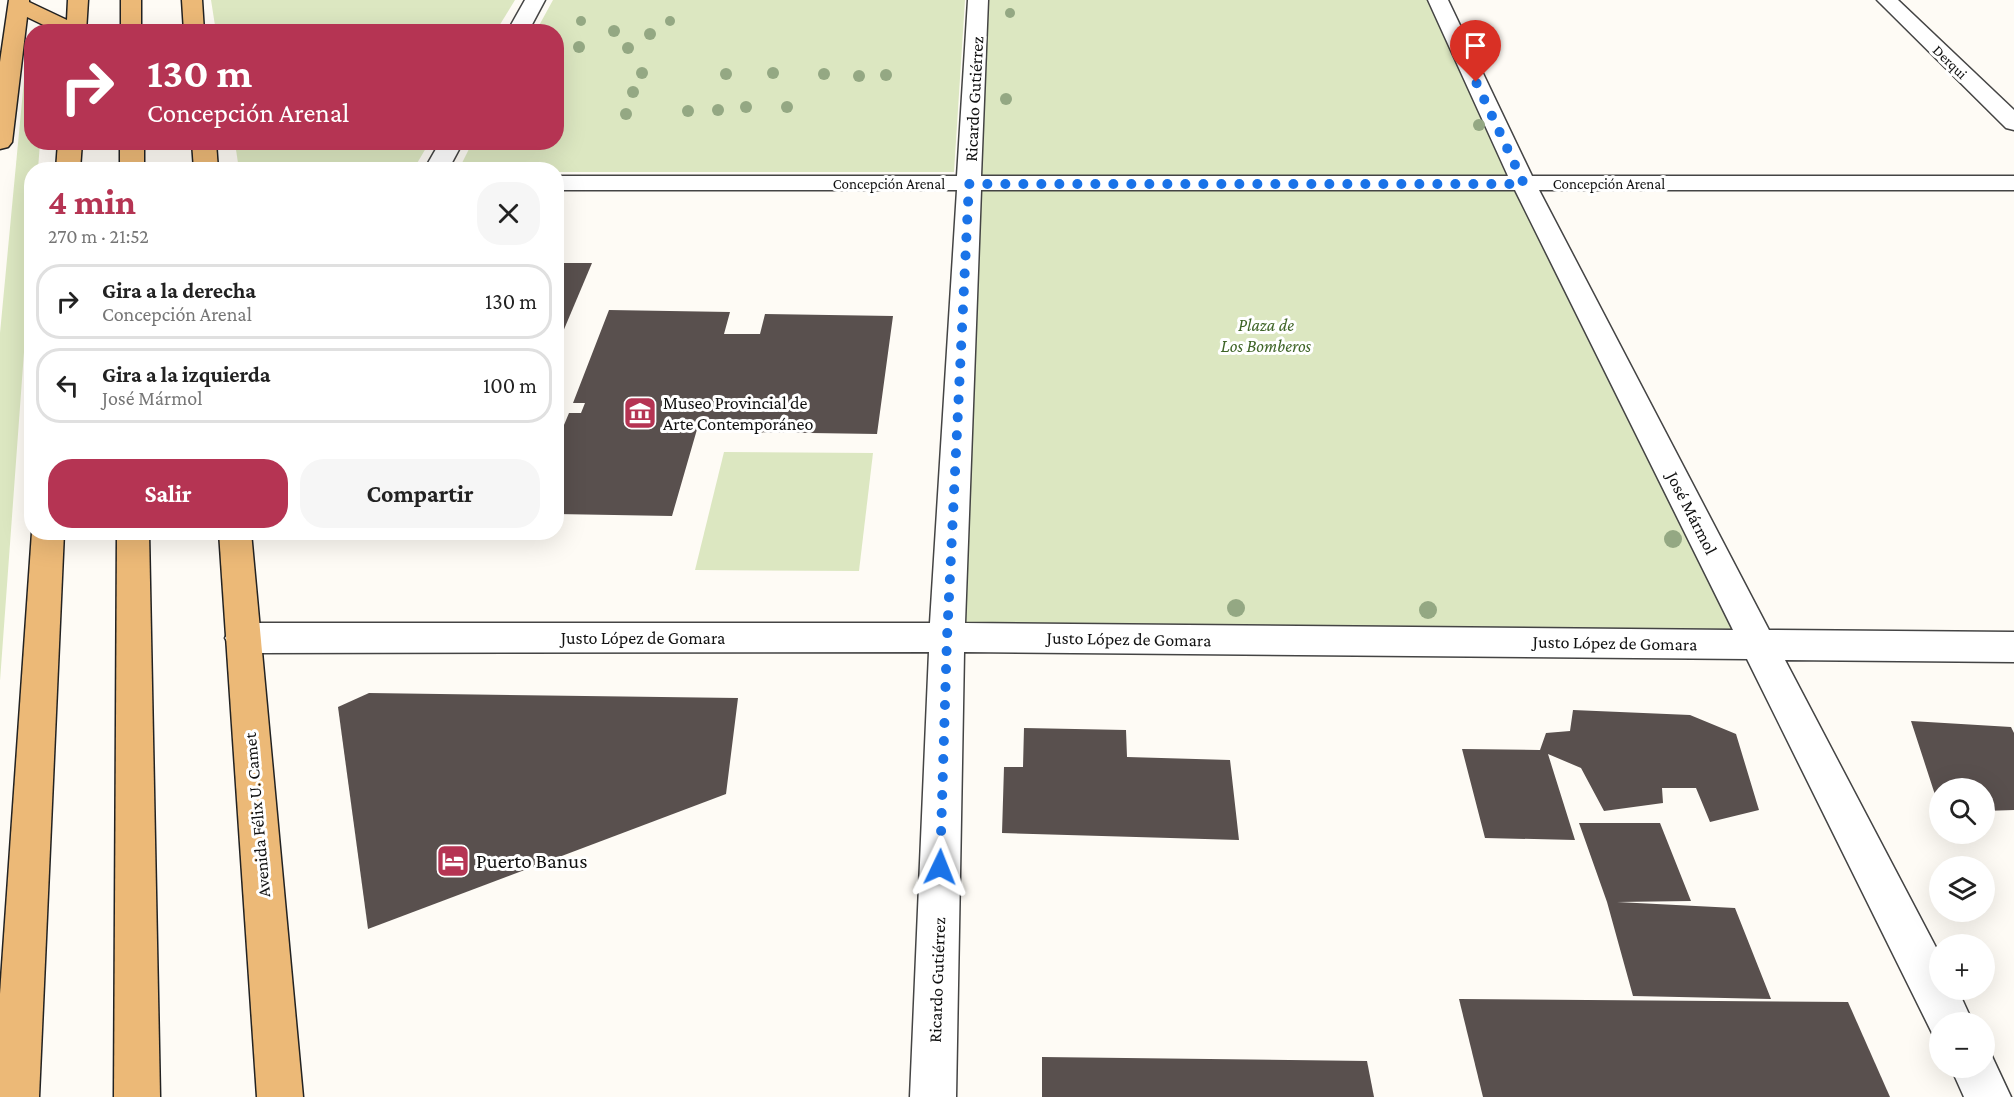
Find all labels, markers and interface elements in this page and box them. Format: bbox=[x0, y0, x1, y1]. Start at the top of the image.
pin bbox=[1450, 20, 1501, 82]
icon: arrive bbox=[1459, 29, 1492, 62]
street label: Ricardo Gutiérrez bbox=[961, 35, 987, 162]
street label: Derqui bbox=[1929, 42, 1970, 83]
icon: right bbox=[48, 48, 126, 126]
text: 130 m bbox=[147, 49, 252, 96]
text: Concepción Arenal bbox=[147, 98, 349, 128]
street label: Concepción Arenal bbox=[833, 176, 945, 193]
street label: Concepción Arenal bbox=[1553, 176, 1665, 193]
text: 4 min bbox=[48, 182, 136, 222]
button: close bbox=[477, 182, 540, 245]
text: 270 m · 21:52 bbox=[48, 225, 149, 247]
text: Gira a la derecha bbox=[102, 278, 256, 303]
icon: right bbox=[51, 285, 84, 318]
text: 130 m bbox=[485, 289, 537, 314]
text: Concepción Arenal bbox=[102, 303, 252, 325]
park label: Plaza de Los Bomberos bbox=[1221, 315, 1312, 356]
text: Gira a la izquierda bbox=[102, 362, 271, 387]
icon: left bbox=[51, 369, 84, 402]
text: 100 m bbox=[483, 373, 537, 398]
text: José Mármol bbox=[102, 387, 202, 409]
place label: Museo Provincial de Arte Contemporáneo bbox=[663, 393, 813, 434]
museum icon: Museo Provincial de Arte Contemporáneo bbox=[622, 395, 658, 431]
button: Salir bbox=[48, 459, 288, 528]
button: Compartir bbox=[300, 459, 540, 528]
street label: José Mármol bbox=[1662, 466, 1722, 558]
street label: Justo López de Gomara bbox=[559, 628, 725, 648]
street label: Justo López de Gomara bbox=[1044, 628, 1212, 650]
street label: Justo López de Gomara bbox=[1530, 632, 1698, 654]
street label: Avenida Félix U. Camet bbox=[240, 731, 274, 898]
map controls bbox=[1929, 778, 1995, 1078]
button: search bbox=[1929, 778, 1995, 844]
position arrow bbox=[908, 835, 972, 899]
hotel icon: Puerto Banus bbox=[435, 843, 471, 879]
place label: Puerto Banus bbox=[476, 849, 587, 873]
button: layers bbox=[1929, 856, 1995, 922]
street label: Ricardo Gutiérrez bbox=[925, 916, 949, 1043]
button: + bbox=[1929, 934, 1995, 1000]
button: − bbox=[1929, 1012, 1995, 1078]

